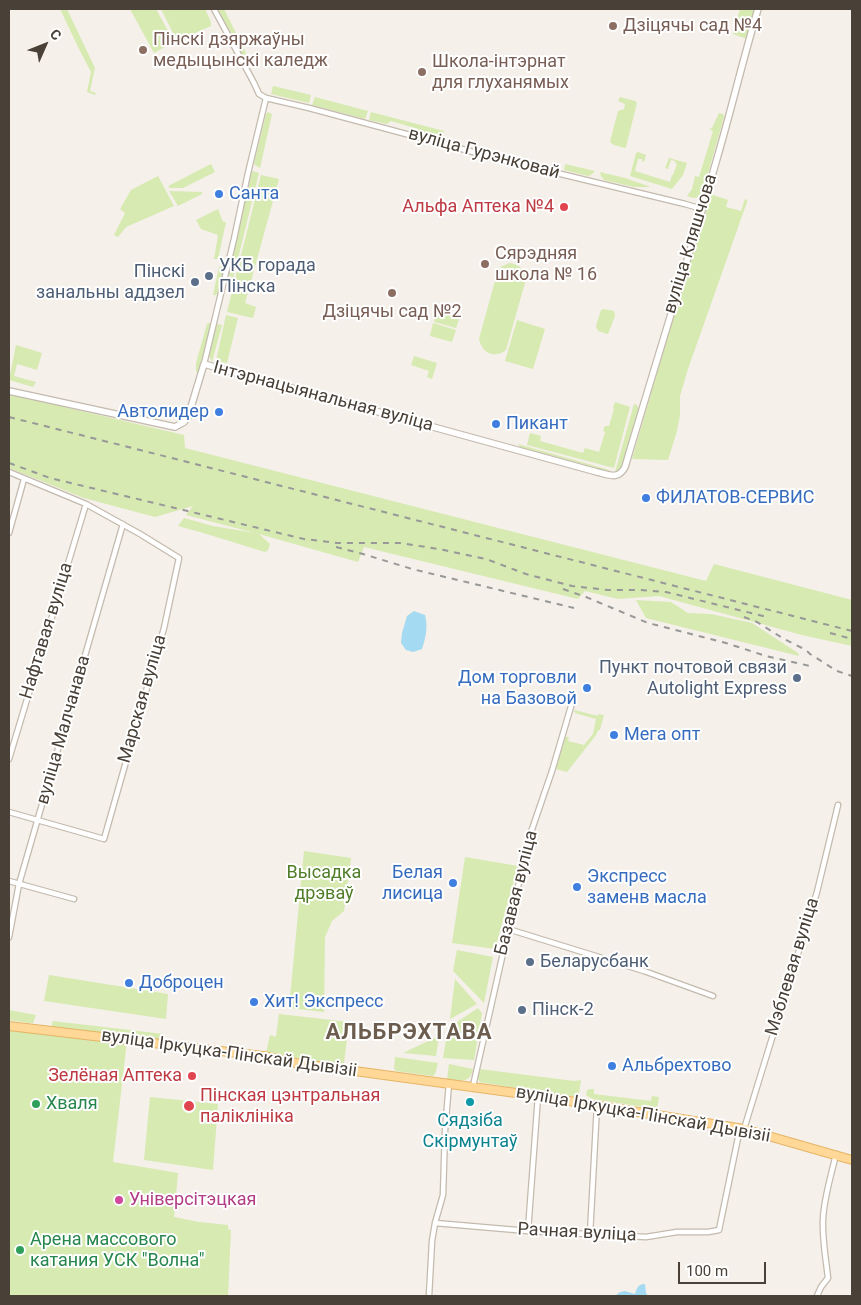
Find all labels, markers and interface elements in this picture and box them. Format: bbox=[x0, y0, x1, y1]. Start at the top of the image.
place label: Дзіцячы сад №4 bbox=[623, 15, 762, 37]
north arrow bbox=[20, 20, 70, 70]
marker: Дзіцячы сад №4 bbox=[607, 20, 619, 32]
text: С bbox=[47, 26, 65, 43]
place label: Пінскі дзяржаўны медыцынскі каледж bbox=[153, 29, 328, 72]
marker: Пінскі дзяржаўны медыцынскі каледж bbox=[137, 44, 149, 56]
place label: Школа-інтэрнат для глуханямых bbox=[432, 51, 569, 94]
marker: Школа-інтэрнат для глуханямых bbox=[416, 66, 428, 78]
street label: вуліца Гурэнковай bbox=[406, 123, 562, 185]
street label: вуліца Кляшчова bbox=[660, 172, 722, 316]
place label: Санта bbox=[229, 183, 279, 205]
marker: Санта bbox=[213, 188, 225, 200]
place label: Альфа Аптека №4 bbox=[402, 196, 554, 218]
marker: Альфа Аптека №4 bbox=[558, 201, 570, 213]
place label: Сярэдняя школа № 16 bbox=[495, 243, 597, 286]
place label: УКБ горада Пінска bbox=[219, 255, 316, 298]
marker: Сярэдняя школа № 16 bbox=[479, 258, 491, 270]
place label: Пінскі занальны аддзел bbox=[36, 261, 185, 304]
marker: УКБ горада Пінска bbox=[203, 270, 215, 282]
marker: Пінскі занальны аддзел bbox=[189, 276, 201, 288]
marker: Дзіцячы сад №2 bbox=[386, 287, 398, 299]
place label: Дзіцячы сад №2 bbox=[322, 301, 462, 323]
street label: Інтэрнацыянальная вуліца bbox=[211, 357, 435, 437]
place label: Автолидер bbox=[117, 401, 209, 423]
marker: Автолидер bbox=[213, 406, 225, 418]
place label: Пикант bbox=[506, 413, 568, 435]
marker: Пикант bbox=[490, 418, 502, 430]
place label: ФИЛАТОВ-СЕРВИС bbox=[656, 487, 815, 509]
marker: ФИЛАТОВ-СЕРВИС bbox=[640, 492, 652, 504]
street label: Нафтавая вуліца bbox=[16, 560, 78, 702]
street label: Марская вуліца bbox=[114, 632, 172, 766]
street label: вуліца Малчанава bbox=[32, 653, 96, 807]
place label: Пункт почтовой связи Autolight Express bbox=[599, 657, 787, 700]
place label: Дом торговли на Базовой bbox=[458, 667, 577, 710]
marker: Пункт почтовой связи Autolight Express bbox=[791, 672, 803, 684]
marker: Дом торговли на Базовой bbox=[581, 682, 593, 694]
place label: Мега опт bbox=[624, 724, 700, 746]
marker: Мега опт bbox=[608, 729, 620, 741]
street label: Базавая вуліца bbox=[491, 828, 543, 958]
park label: Высадка дрэваў bbox=[287, 862, 361, 904]
place label: Белая лисица bbox=[382, 862, 443, 904]
place label: Экспресс заменв масла bbox=[587, 866, 707, 909]
marker: Белая лисица bbox=[447, 877, 459, 889]
marker: Экспресс заменв масла bbox=[571, 881, 583, 893]
street label: Мэблевая вуліца bbox=[762, 895, 824, 1039]
place label: Беларусбанк bbox=[540, 951, 649, 973]
marker: Беларусбанк bbox=[524, 956, 536, 968]
place label: Доброцен bbox=[139, 972, 224, 994]
marker: Доброцен bbox=[123, 977, 135, 989]
place label: Хит! Экспресс bbox=[264, 991, 383, 1013]
marker: Хит! Экспресс bbox=[248, 996, 260, 1008]
place label: Пінск-2 bbox=[532, 999, 594, 1021]
marker: Пінск-2 bbox=[516, 1004, 528, 1016]
district label: АЛЬБРЭХТАВА bbox=[324, 1020, 494, 1046]
street label: вуліца Іркуцка-Пінскай Дывізіі bbox=[100, 1025, 358, 1083]
place label: Альбрехтово bbox=[622, 1055, 732, 1077]
marker: Альбрехтово bbox=[606, 1060, 618, 1072]
place label: Зелёная Аптека bbox=[48, 1065, 182, 1087]
marker: Зелёная Аптека bbox=[186, 1070, 198, 1082]
street label: вуліца Іркуцка-Пінскай Дывізіі bbox=[514, 1082, 772, 1148]
place label: Пінская цэнтральная паліклініка bbox=[200, 1085, 380, 1128]
place label: Хваля bbox=[46, 1093, 98, 1115]
marker: Сядзіба Скірмунтаў bbox=[464, 1096, 476, 1108]
marker: Хваля bbox=[30, 1098, 42, 1110]
marker: Пінская цэнтральная паліклініка bbox=[182, 1099, 196, 1113]
place label: Сядзіба Скірмунтаў bbox=[423, 1110, 517, 1152]
place label: Універсітэцкая bbox=[129, 1189, 256, 1211]
marker: Універсітэцкая bbox=[113, 1194, 125, 1206]
street label: Рачная вуліца bbox=[517, 1219, 637, 1247]
place label: Арена массового катания УСК "Волна" bbox=[30, 1229, 205, 1272]
marker: Арена массового катания УСК "Волна" bbox=[14, 1244, 26, 1256]
scale bar bbox=[681, 1252, 768, 1284]
text: 100 m bbox=[686, 1262, 728, 1280]

